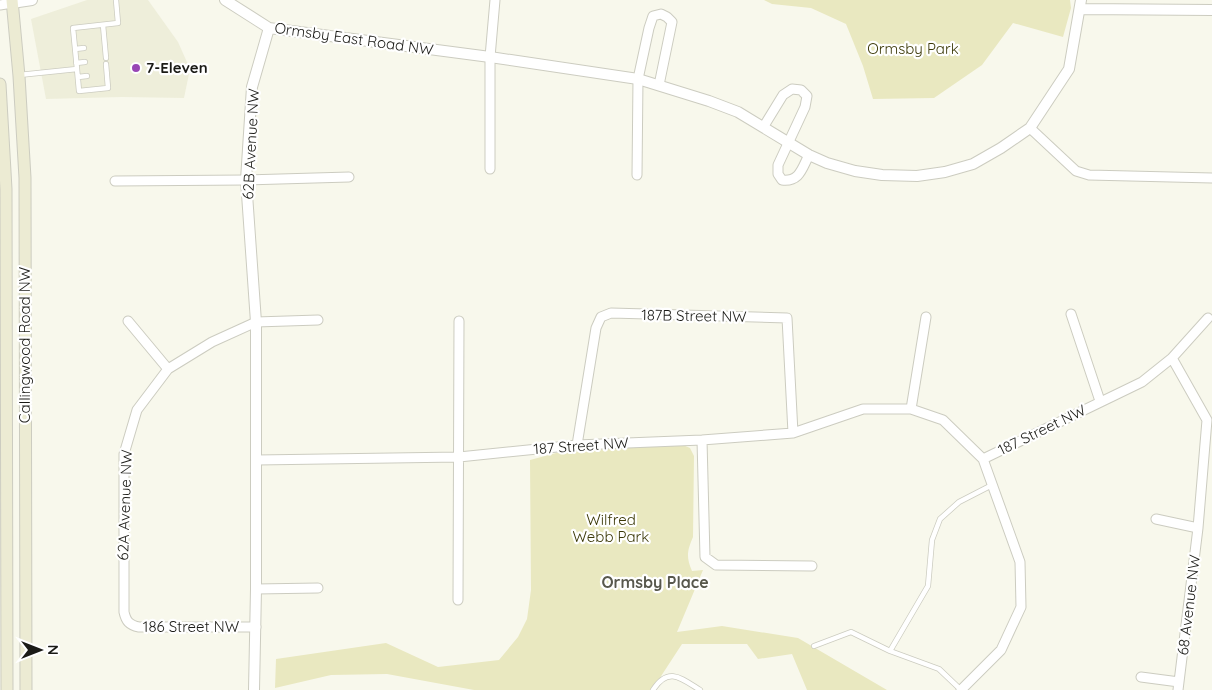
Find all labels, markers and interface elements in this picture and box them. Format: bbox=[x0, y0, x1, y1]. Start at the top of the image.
street label: Ormsby East Road NW bbox=[273, 18, 435, 59]
park label: Ormsby Park bbox=[867, 39, 959, 58]
place label: 7-Eleven bbox=[146, 58, 208, 77]
marker: 7-Eleven bbox=[130, 62, 142, 74]
street label: 62B Avenue NW bbox=[238, 88, 263, 200]
street label: Callingwood Road NW bbox=[15, 266, 34, 423]
street label: 187B Street NW bbox=[641, 305, 747, 326]
street label: 187 Street NW bbox=[995, 400, 1089, 459]
street label: 187 Street NW bbox=[533, 433, 630, 458]
street label: 62A Avenue NW bbox=[113, 449, 136, 561]
park label: Wilfred Webb Park bbox=[573, 510, 649, 546]
street label: 68 Avenue NW bbox=[1173, 553, 1204, 656]
district label: Ormsby Place bbox=[601, 572, 709, 592]
street label: 186 Street NW bbox=[143, 617, 240, 636]
north arrow bbox=[15, 625, 65, 675]
text: N bbox=[44, 645, 62, 655]

